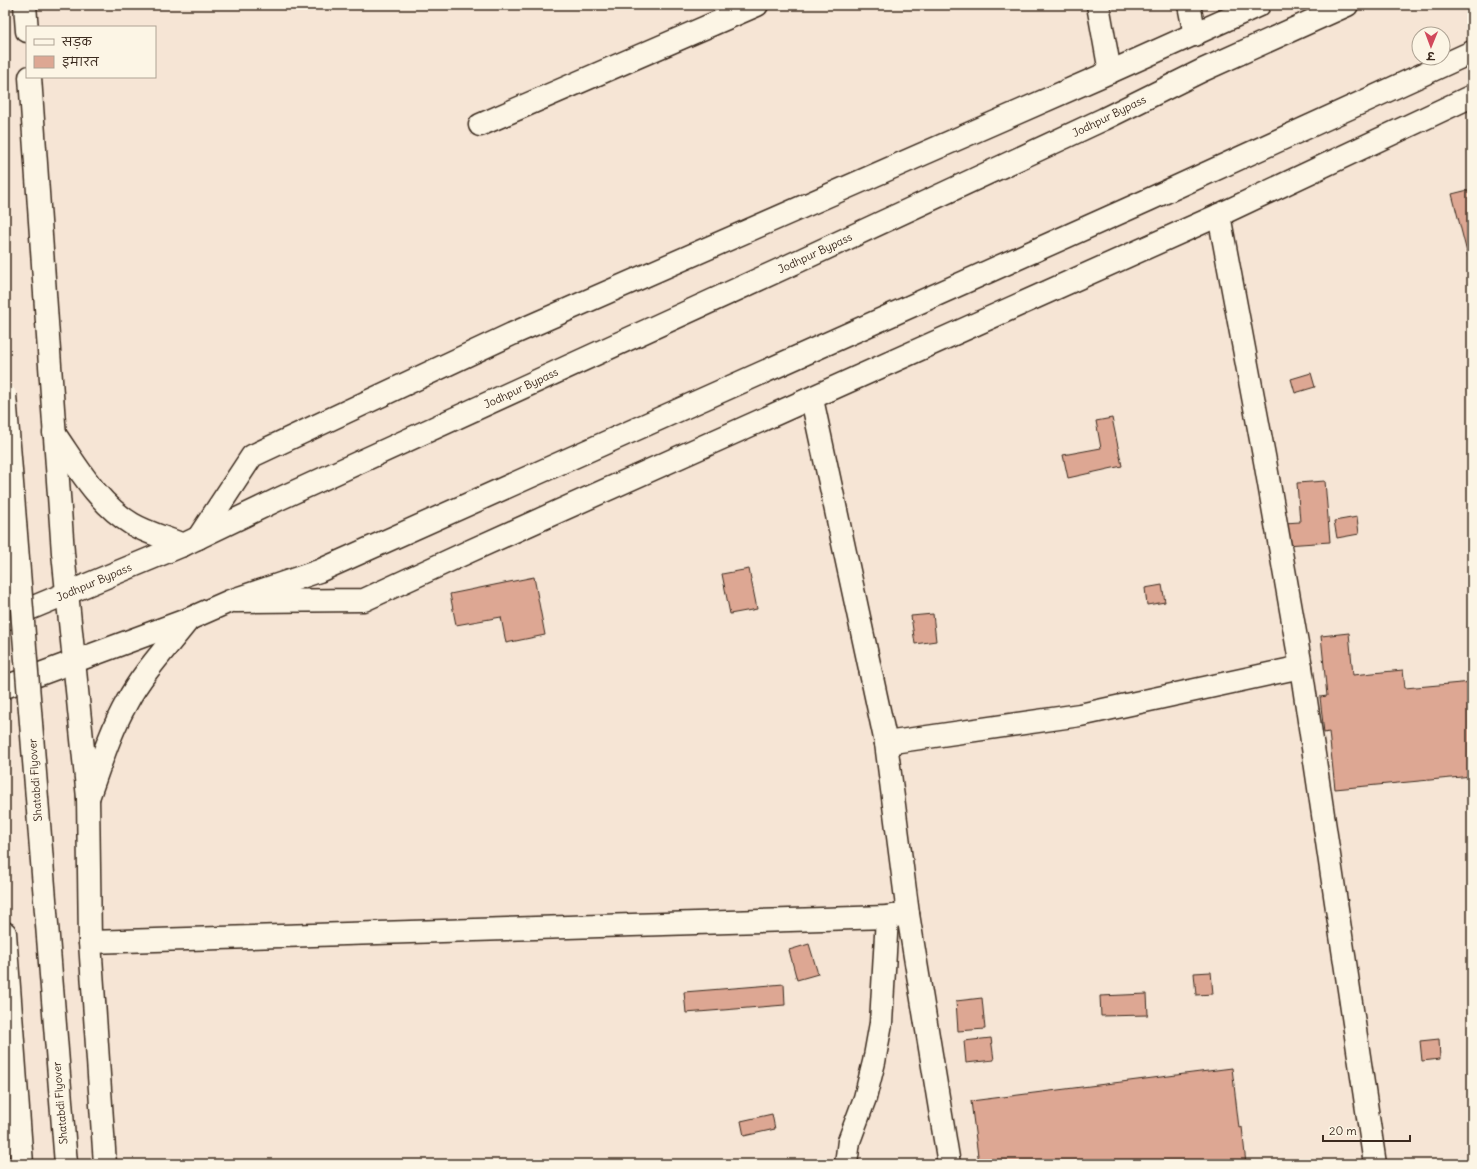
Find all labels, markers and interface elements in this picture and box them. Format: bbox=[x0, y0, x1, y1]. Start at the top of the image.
legend bbox=[26, 26, 156, 78]
north arrow bbox=[1411, 26, 1451, 66]
text: सड़क bbox=[61, 34, 93, 50]
text: उ bbox=[1425, 49, 1436, 63]
text: इमारत bbox=[62, 54, 100, 69]
street label: Jodhpur Bypass bbox=[1070, 92, 1148, 140]
street label: Jodhpur Bypass bbox=[776, 230, 854, 276]
street label: Jodhpur Bypass bbox=[482, 365, 560, 411]
street label: Jodhpur Bypass bbox=[54, 560, 134, 604]
street label: Shatabdi Flyover bbox=[25, 737, 45, 822]
street label: Shatabdi Flyover bbox=[49, 1060, 71, 1145]
scale bar bbox=[1323, 1117, 1410, 1143]
text: 20 m bbox=[1329, 1123, 1357, 1138]

